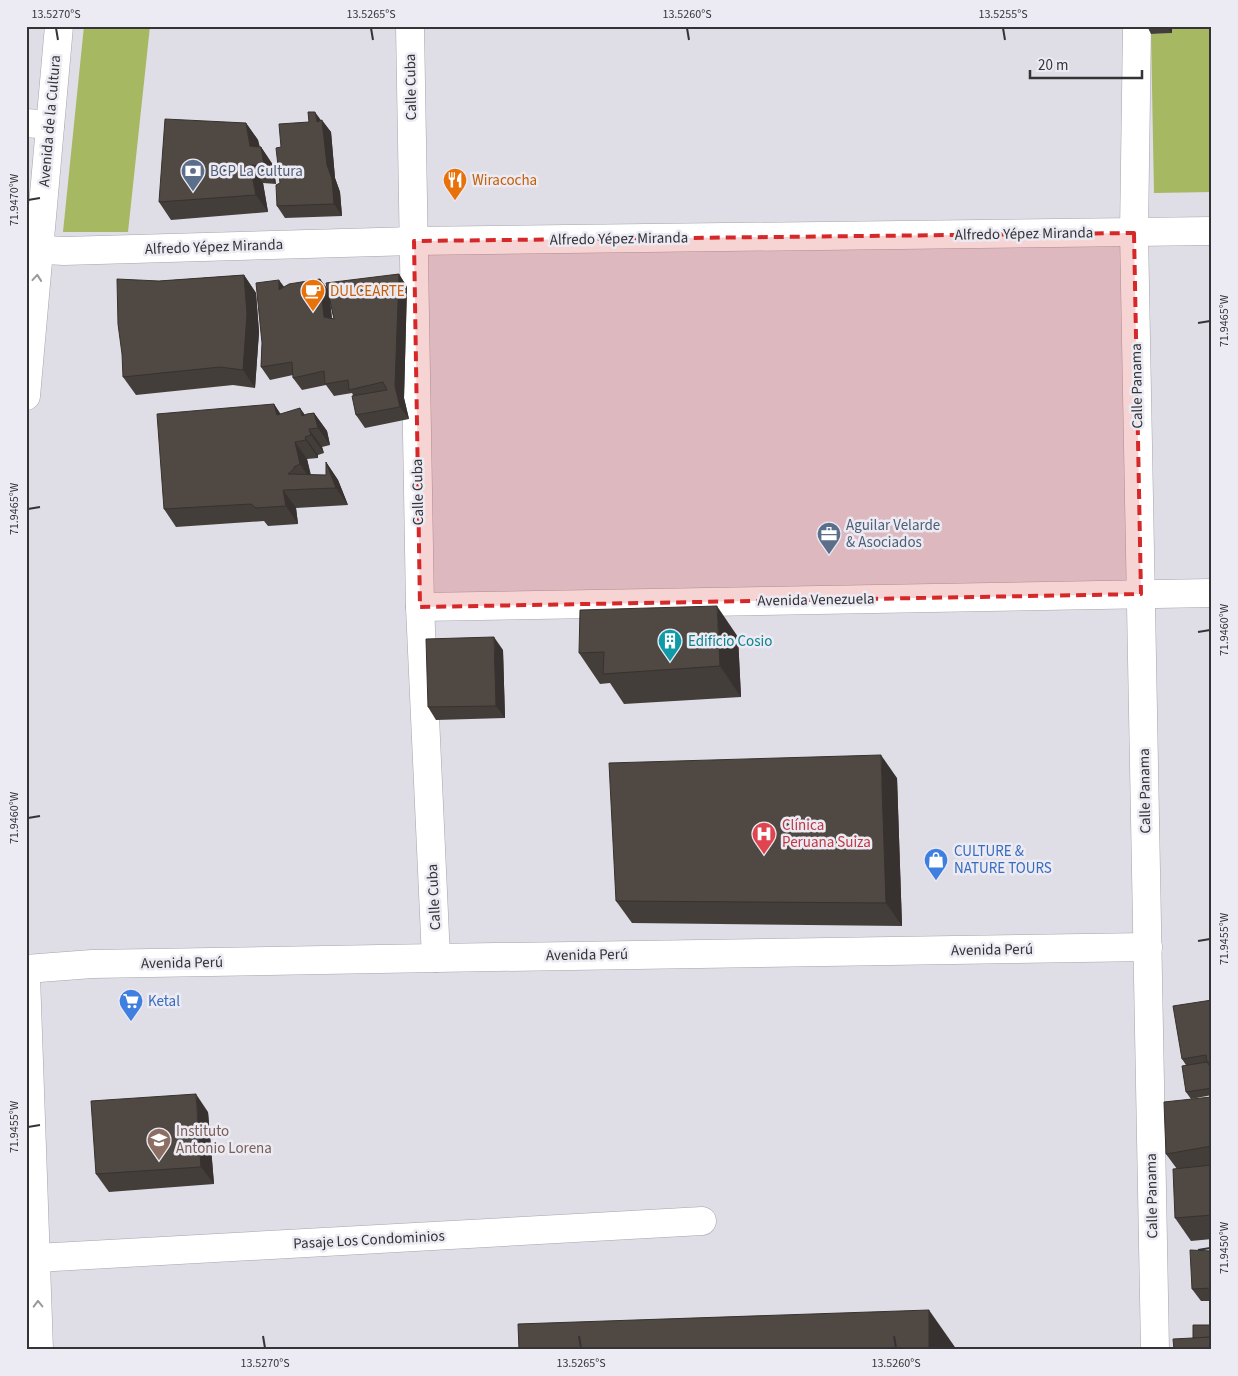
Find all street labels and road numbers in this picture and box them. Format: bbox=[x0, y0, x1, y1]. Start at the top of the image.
street label: Avenida de la Cultura bbox=[34, 54, 66, 188]
street label: Calle Cuba bbox=[400, 54, 422, 120]
street label: Alfredo Yépez Miranda bbox=[955, 222, 1093, 246]
street label: Alfredo Yépez Miranda bbox=[550, 227, 688, 251]
street label: Alfredo Yépez Miranda bbox=[144, 234, 284, 260]
street label: Calle Panama bbox=[1126, 343, 1148, 429]
street label: Calle Cuba bbox=[407, 459, 429, 525]
street label: Avenida Venezuela bbox=[757, 588, 875, 612]
street label: Calle Panama bbox=[1134, 748, 1156, 834]
street label: Calle Cuba bbox=[422, 863, 446, 931]
street label: Avenida Perú bbox=[951, 939, 1033, 961]
street label: Avenida Perú bbox=[546, 944, 628, 966]
street label: Avenida Perú bbox=[141, 952, 223, 974]
street label: Calle Panama bbox=[1141, 1153, 1163, 1239]
street label: Pasaje Los Condominios bbox=[293, 1226, 445, 1254]

